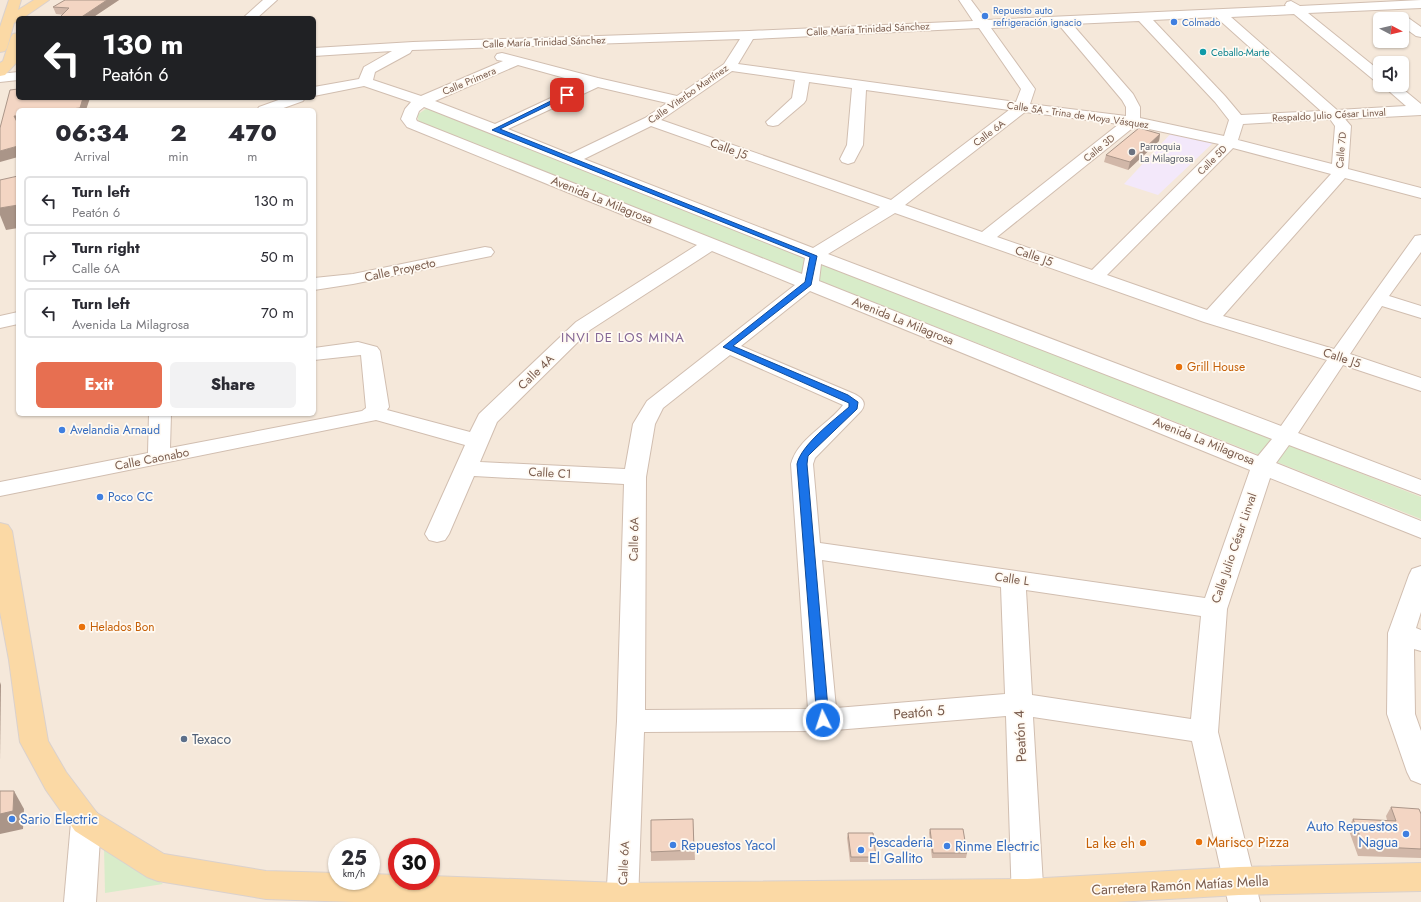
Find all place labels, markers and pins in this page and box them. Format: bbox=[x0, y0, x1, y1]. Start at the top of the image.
place label: Repuesto auto refrigeración ignacio bbox=[993, 3, 1082, 30]
marker: Repuesto auto refrigeración ignacio bbox=[980, 11, 990, 21]
place label: Colmado bbox=[1182, 15, 1221, 30]
marker: Colmado bbox=[1169, 17, 1179, 27]
place label: Ceballo-Marte bbox=[1211, 45, 1270, 60]
marker: Ceballo-Marte bbox=[1198, 47, 1208, 57]
pin bbox=[550, 78, 584, 112]
place label: Parroquia La Milagrosa bbox=[1140, 139, 1194, 166]
marker: Parroquia La Milagrosa bbox=[1127, 147, 1137, 157]
place label: Grill House bbox=[1187, 358, 1245, 376]
marker: Grill House bbox=[1174, 362, 1184, 372]
place label: Avelandia Arnaud bbox=[70, 421, 160, 439]
marker: Avelandia Arnaud bbox=[57, 425, 67, 435]
place label: Poco CC bbox=[108, 488, 153, 506]
marker: Poco CC bbox=[95, 492, 105, 502]
place label: Helados Bon bbox=[90, 618, 155, 636]
marker: Helados Bon bbox=[77, 622, 87, 632]
place label: Texaco bbox=[192, 729, 231, 749]
marker: Texaco bbox=[179, 734, 189, 744]
place label: Sario Electric bbox=[20, 809, 98, 829]
marker: Sario Electric bbox=[7, 814, 17, 824]
place label: Auto Repuestos Nagua bbox=[1307, 816, 1398, 852]
marker: Auto Repuestos Nagua bbox=[1401, 829, 1411, 839]
place label: Pescaderia El Gallito bbox=[869, 832, 933, 868]
place label: Marisco Pizza bbox=[1207, 832, 1289, 852]
place label: La ke eh bbox=[1086, 833, 1135, 853]
place label: Repuestos Yacol bbox=[681, 835, 776, 855]
place label: Rinme Electric bbox=[955, 836, 1039, 856]
marker: Marisco Pizza bbox=[1194, 837, 1204, 847]
marker: La ke eh bbox=[1138, 838, 1148, 848]
marker: Repuestos Yacol bbox=[668, 840, 678, 850]
marker: Rinme Electric bbox=[942, 841, 952, 851]
marker: Pescaderia El Gallito bbox=[856, 845, 866, 855]

